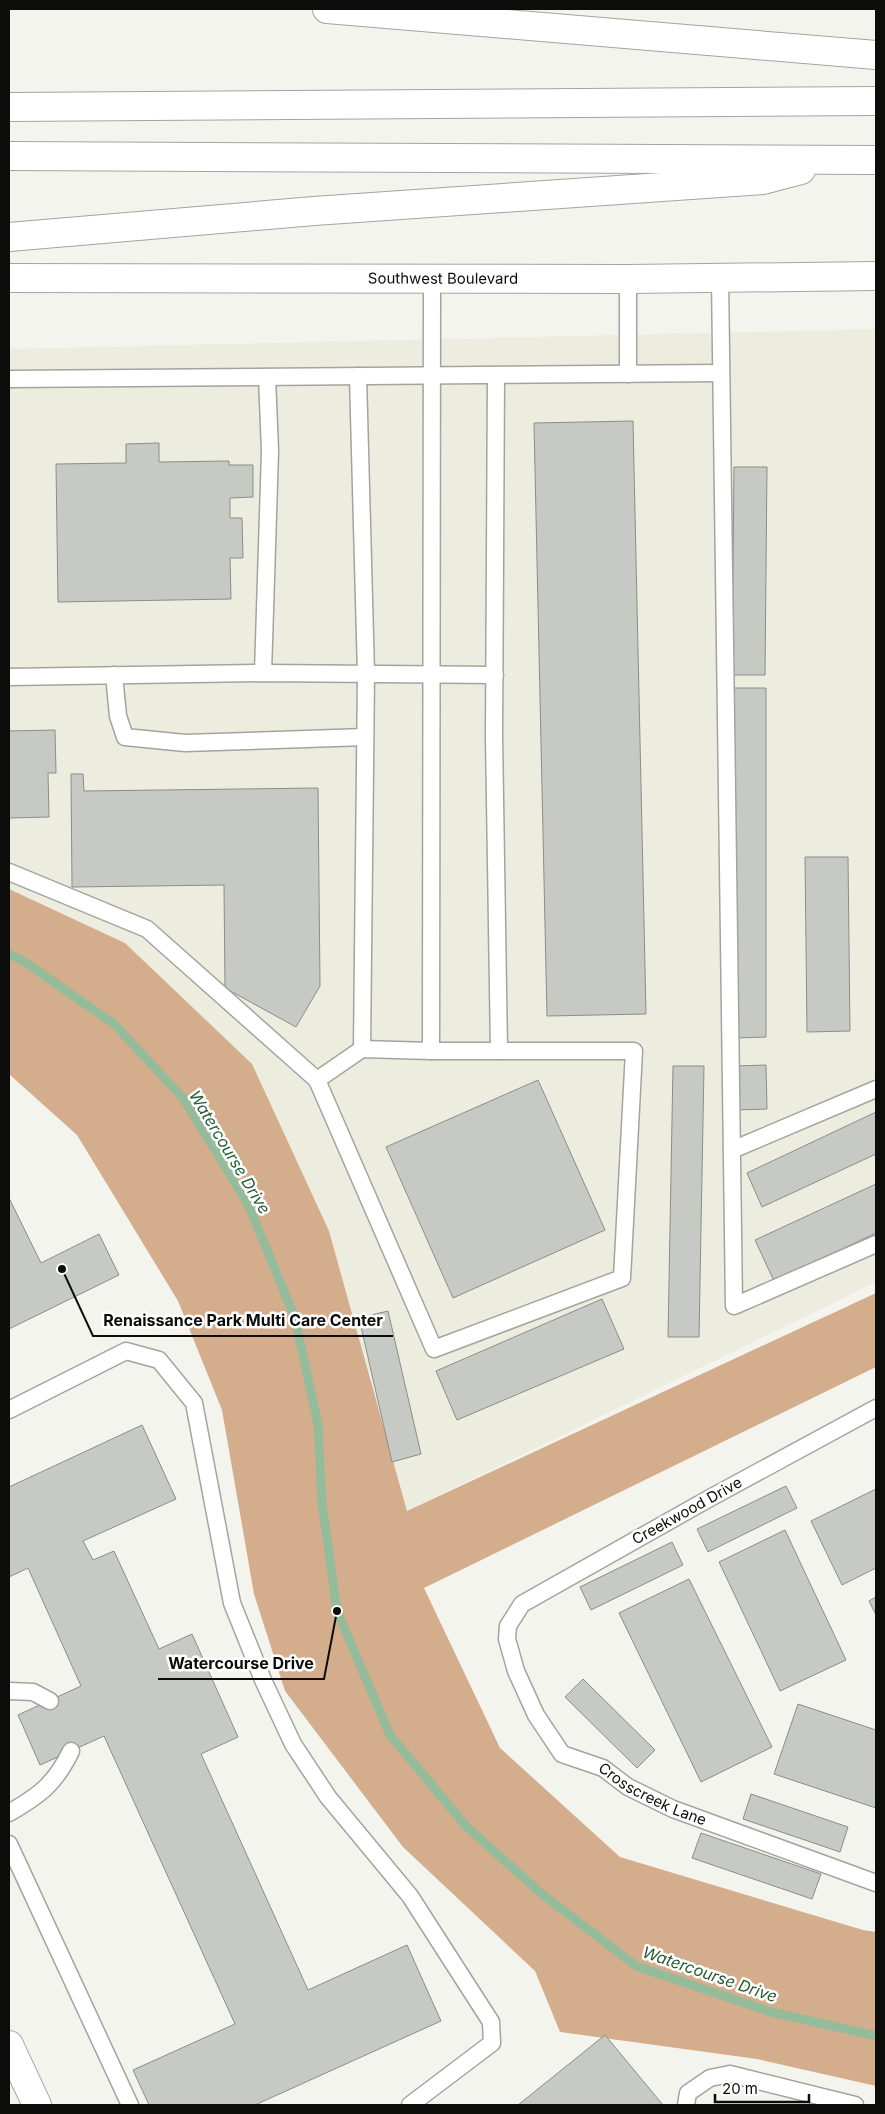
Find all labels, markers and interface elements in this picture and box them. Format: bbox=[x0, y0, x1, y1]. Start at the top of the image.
street label: Southwest Boulevard bbox=[368, 269, 518, 288]
water label: Watercourse Drive bbox=[185, 1086, 275, 1218]
callout: Renaissance Park Multi Care Center bbox=[93, 1305, 393, 1336]
text: Renaissance Park Multi Care Center bbox=[103, 1310, 383, 1330]
street label: Creekwood Drive bbox=[628, 1473, 745, 1549]
callout: Watercourse Drive bbox=[158, 1648, 324, 1679]
text: Watercourse Drive bbox=[168, 1653, 314, 1673]
street label: Crosscreek Lane bbox=[595, 1758, 709, 1829]
water label: Watercourse Drive bbox=[640, 1942, 780, 2006]
scale bar bbox=[715, 2072, 809, 2104]
text: 20 m bbox=[722, 2079, 758, 2098]

